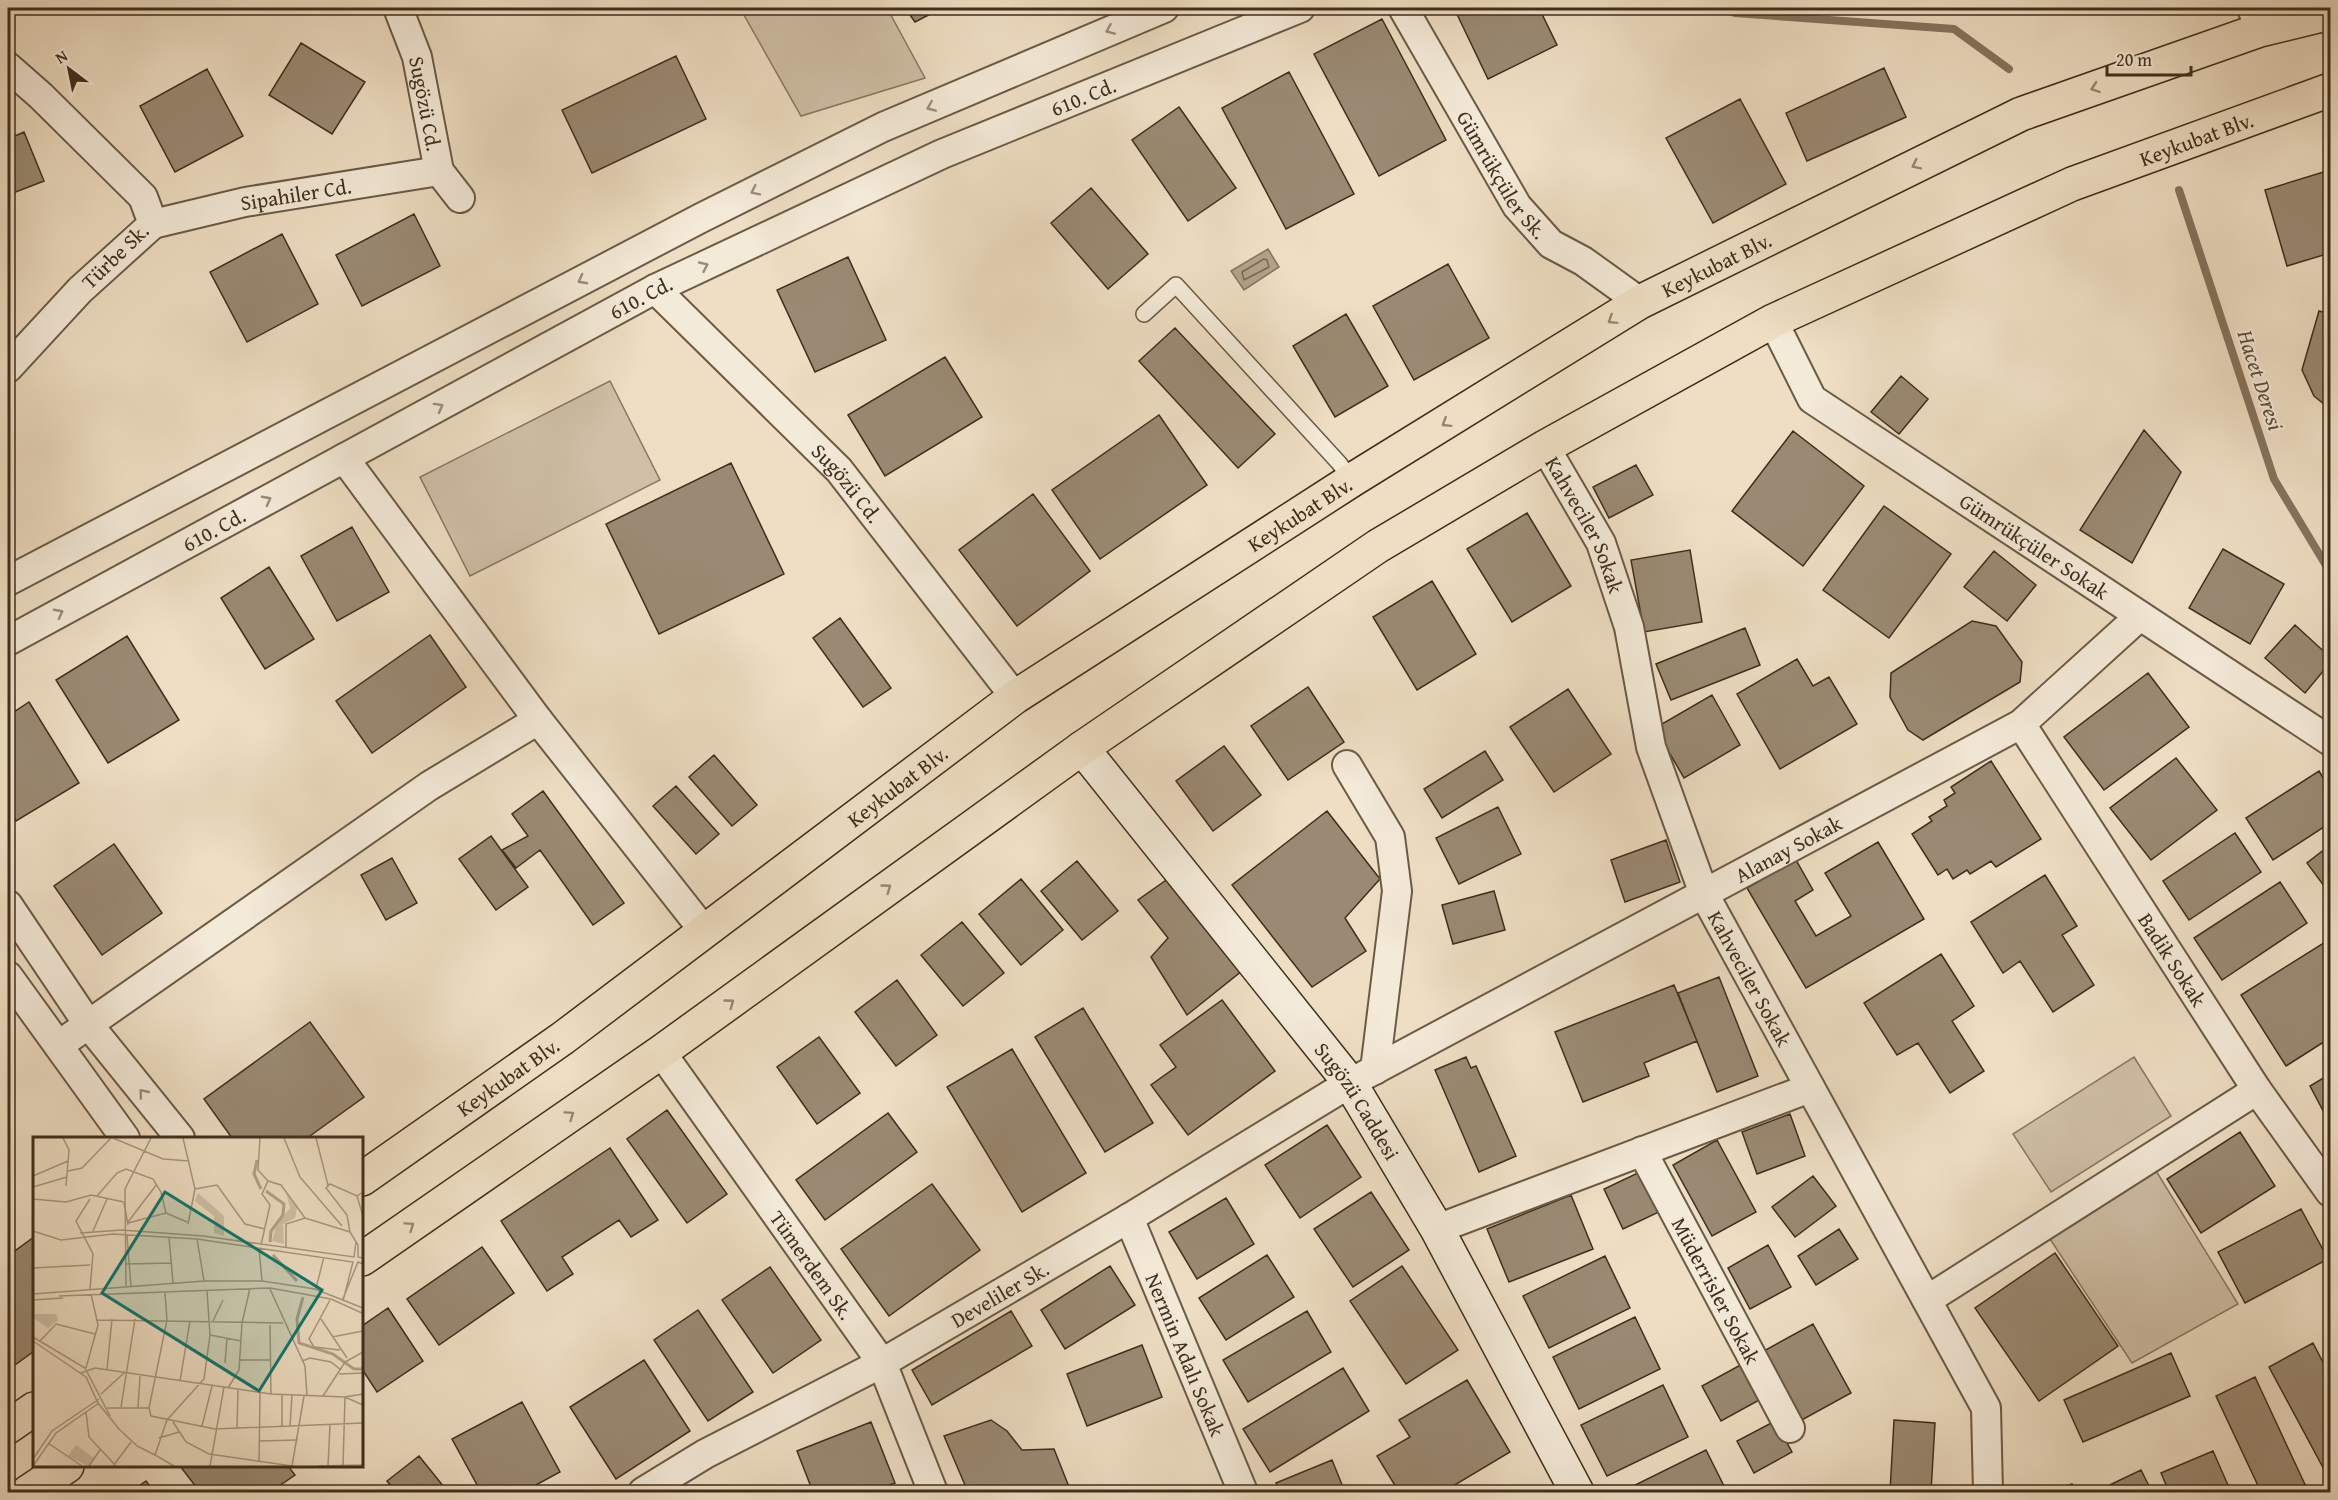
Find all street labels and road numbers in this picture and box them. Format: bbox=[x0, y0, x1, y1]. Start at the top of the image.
street label: Sugözü Cd. bbox=[402, 54, 450, 154]
street label: 610. Cd. bbox=[1046, 69, 1120, 124]
street label: Keykubat Blv. bbox=[2135, 104, 2257, 174]
street label: Gümrükçüler Sk. bbox=[1450, 105, 1555, 246]
street label: Sipahiler Cd. bbox=[238, 170, 353, 218]
street label: Türbe Sk. bbox=[74, 216, 156, 296]
street label: Keykubat Blv. bbox=[1656, 224, 1776, 305]
street label: 610. Cd. bbox=[603, 268, 677, 327]
street label: Sugözü Cd. bbox=[805, 436, 890, 529]
street label: Kahveciler Sokak bbox=[1538, 450, 1632, 598]
street label: Keykubat Blv. bbox=[1241, 469, 1358, 559]
street label: Gümrükçüler Sokak bbox=[1954, 485, 2116, 607]
street label: 610. Cd. bbox=[176, 499, 251, 559]
street label: Keykubat Blv. bbox=[840, 738, 954, 834]
street label: Alanay Sokak bbox=[1729, 807, 1848, 890]
street label: Kahveciler Sokak bbox=[1700, 905, 1800, 1052]
street label: Badik Sokak bbox=[2131, 906, 2215, 1013]
street label: Keykubat Blv. bbox=[450, 1030, 565, 1124]
street label: Sugözü Caddesi bbox=[1307, 1035, 1408, 1166]
street label: Tümerdem Sk. bbox=[763, 1204, 862, 1326]
street label: Müderrisler Sokak bbox=[1664, 1211, 1769, 1370]
street label: Develiler Sk. bbox=[945, 1253, 1055, 1335]
street label: Nermin Adalı Sokak bbox=[1138, 1268, 1234, 1441]

